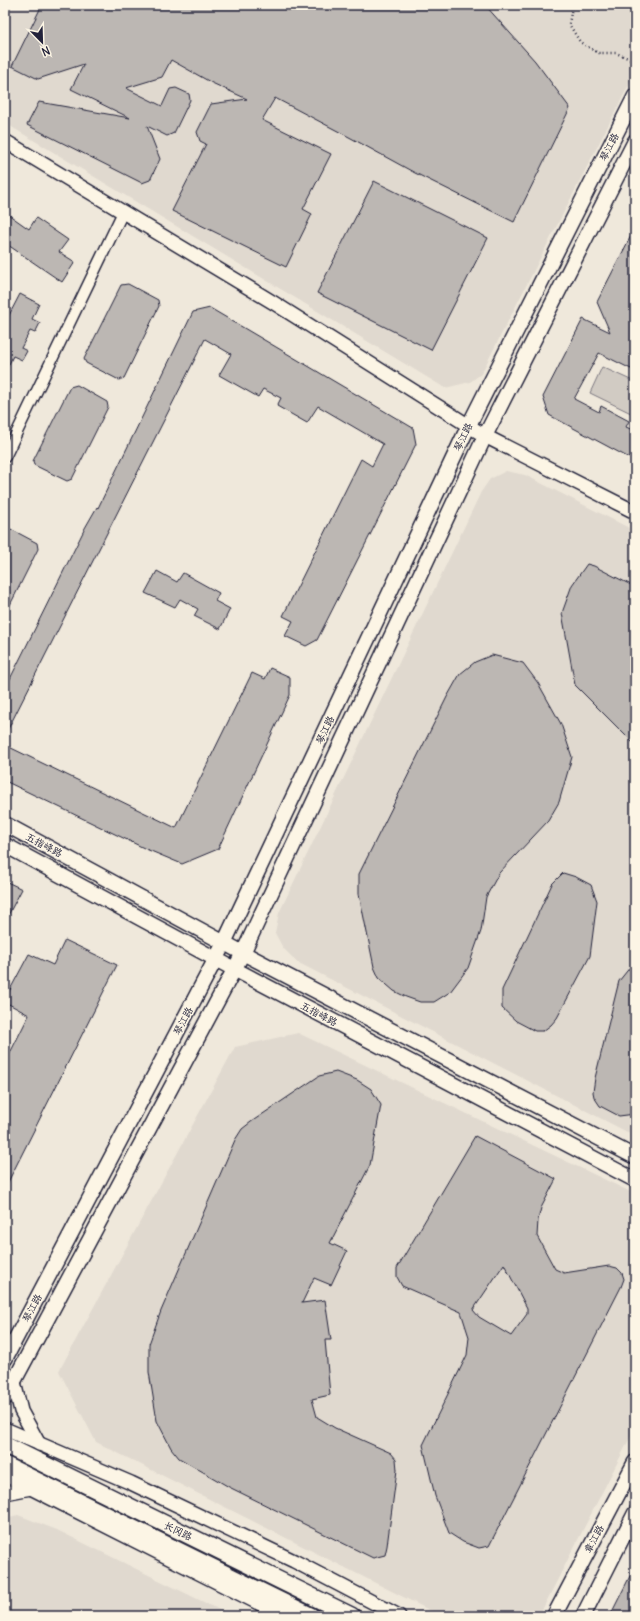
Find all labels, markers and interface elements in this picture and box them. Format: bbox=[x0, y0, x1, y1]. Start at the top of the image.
north arrow bbox=[22, 22, 62, 62]
text: N bbox=[40, 43, 52, 59]
street label: 琴江路 bbox=[596, 131, 622, 163]
street label: 琴江路 bbox=[451, 421, 475, 453]
street label: 琴江路 bbox=[313, 714, 337, 746]
street label: 五指峰路 bbox=[23, 830, 65, 860]
street label: 五指峰路 bbox=[298, 999, 340, 1029]
street label: 琴江路 bbox=[170, 1005, 196, 1037]
street label: 琴江路 bbox=[19, 1292, 45, 1324]
street label: 长冈路 bbox=[162, 1519, 194, 1543]
street label: 章江路 bbox=[581, 1523, 607, 1555]

